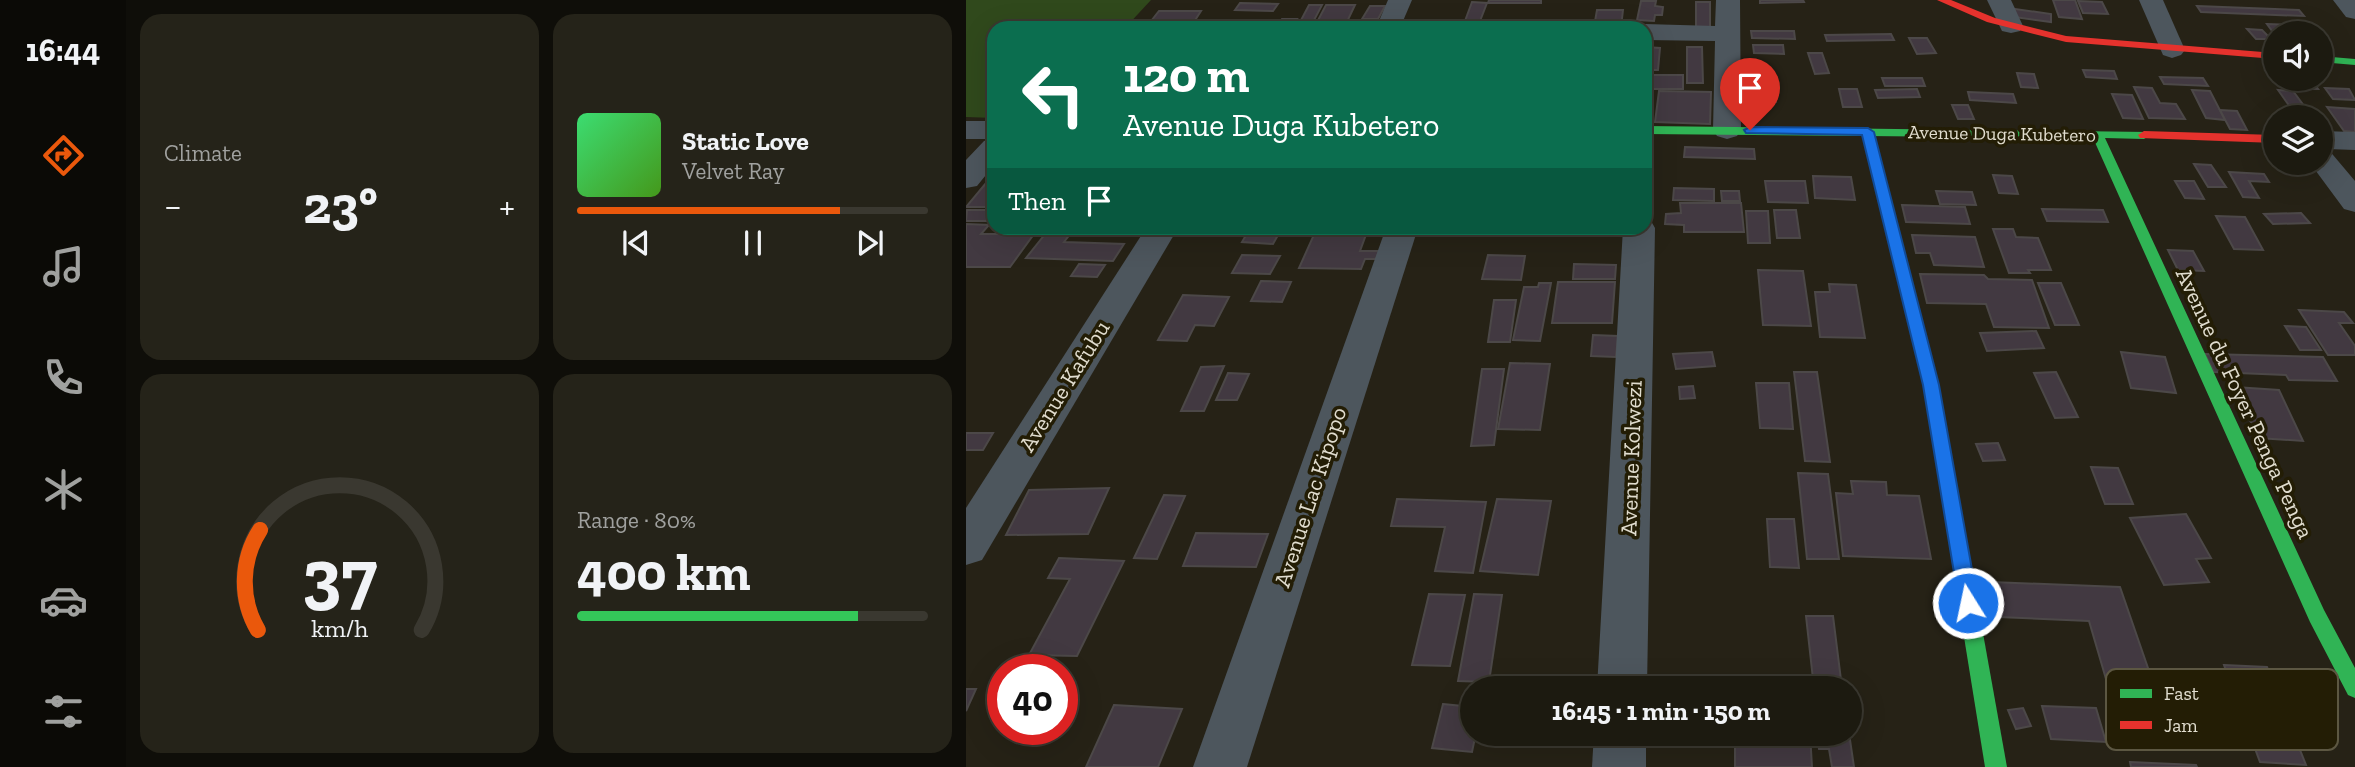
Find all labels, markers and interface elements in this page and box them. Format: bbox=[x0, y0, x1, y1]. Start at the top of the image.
map controls bbox=[2263, 21, 2333, 175]
button: sound bbox=[2263, 21, 2333, 91]
text: 16:44 bbox=[26, 31, 100, 69]
text: 120 m bbox=[1123, 46, 1249, 105]
icon: left bbox=[1008, 49, 1099, 140]
pin bbox=[1720, 58, 1780, 130]
icon: arrive bbox=[1731, 69, 1769, 107]
button: layers bbox=[2263, 105, 2333, 175]
text: Avenue Duga Kubetero bbox=[1123, 106, 1440, 144]
street label: Avenue Duga Kubetero bbox=[1908, 120, 2096, 147]
text: Static Love bbox=[682, 125, 809, 157]
icon: directions bbox=[39, 131, 88, 180]
text: Climate bbox=[164, 139, 242, 167]
text: Velvet Ray bbox=[682, 157, 784, 185]
text: 23° bbox=[303, 174, 378, 236]
icon: arrive bbox=[1080, 182, 1118, 220]
text: − bbox=[164, 183, 182, 229]
text: + bbox=[499, 183, 515, 229]
text: Then bbox=[1008, 185, 1066, 217]
icon: previous bbox=[617, 224, 655, 262]
icon: pause bbox=[734, 224, 772, 262]
icon: next bbox=[851, 224, 889, 262]
icon: music bbox=[39, 242, 88, 291]
street label: Avenue du Foyer Penga Penga bbox=[2170, 263, 2320, 543]
street label: Avenue Kafubu bbox=[1013, 315, 1116, 457]
icon: phone bbox=[39, 353, 88, 402]
street label: Avenue Kolwezi bbox=[1614, 380, 1648, 536]
street label: Avenue Lac Kipopo bbox=[1268, 403, 1352, 591]
icon: climate bbox=[39, 465, 88, 514]
text: Range · 80% bbox=[577, 506, 696, 534]
text: 37 bbox=[302, 531, 377, 619]
text: 400 km bbox=[577, 541, 751, 603]
position arrow bbox=[1931, 566, 2005, 640]
icon: car bbox=[39, 576, 88, 625]
text: km/h bbox=[311, 612, 368, 642]
speed limit sign: 40 bbox=[987, 654, 1078, 745]
legend bbox=[2106, 669, 2338, 750]
text: Fast bbox=[2164, 682, 2199, 705]
icon: filters bbox=[39, 687, 88, 736]
text: 16:45 · 1 min · 150 m bbox=[1552, 695, 1770, 727]
text: Jam bbox=[2164, 714, 2198, 737]

